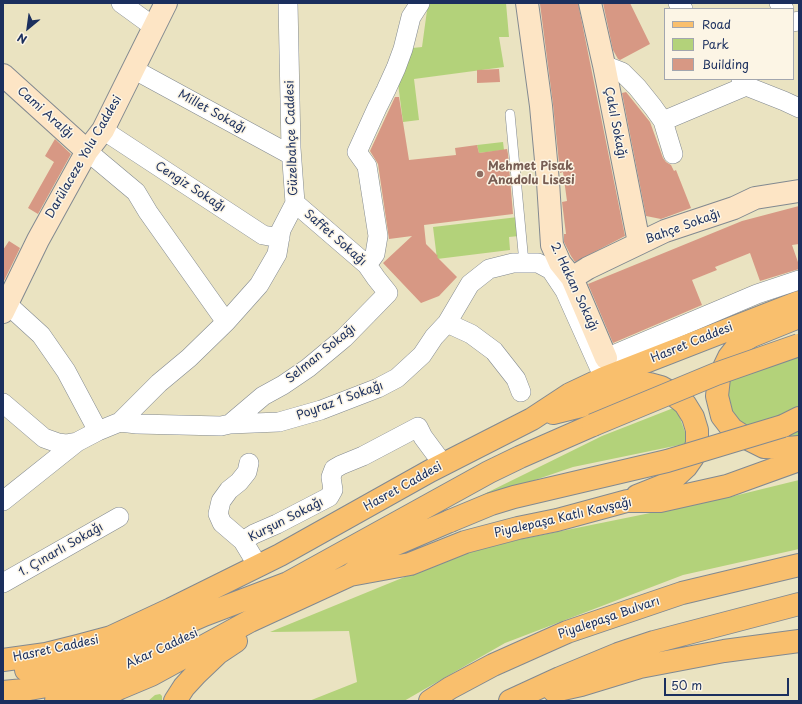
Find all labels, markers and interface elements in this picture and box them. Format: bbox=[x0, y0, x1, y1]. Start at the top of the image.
north arrow bbox=[8, 8, 48, 48]
legend bbox=[664, 8, 794, 80]
text: Road bbox=[702, 15, 731, 33]
text: N bbox=[14, 29, 30, 48]
text: Park bbox=[702, 35, 729, 53]
text: Building bbox=[702, 55, 749, 73]
street label: Güzelbahçe Caddesi bbox=[283, 80, 301, 196]
street label: Cami Aralğı bbox=[14, 84, 76, 142]
street label: Çakıl Sokağı bbox=[601, 86, 629, 160]
street label: Millet Sokağı bbox=[175, 87, 249, 137]
street label: Darülaceze Yolu Caddesi bbox=[43, 93, 125, 221]
street label: Cengiz Sokağı bbox=[152, 159, 228, 215]
place label: Mehmet Pisak Anadolu Lisesi bbox=[488, 160, 575, 188]
marker: Mehmet Pisak Anadolu Lisesi bbox=[475, 169, 485, 179]
street label: Saffet Sokağı bbox=[301, 207, 369, 269]
street label: Bahçe Sokağı bbox=[644, 207, 722, 247]
street label: 2. Hakan Sokağı bbox=[547, 240, 601, 334]
street label: Hasret Caddesi bbox=[649, 320, 735, 366]
street label: Selman Sokağı bbox=[283, 321, 359, 387]
street label: Poyraz 1 Sokağı bbox=[295, 379, 385, 423]
street label: Hasret Caddesi bbox=[361, 460, 445, 514]
street label: Kurşun Sokağı bbox=[246, 495, 326, 545]
street label: Piyalepaşa Katlı Kavşağı bbox=[493, 495, 633, 541]
street label: 1. Çınarlı Sokağı bbox=[16, 520, 106, 580]
street label: Piyalepaşa Bulvarı bbox=[556, 594, 662, 642]
street label: Akar Caddesi bbox=[123, 626, 201, 672]
street label: Hasret Caddesi bbox=[12, 633, 100, 665]
scale bar bbox=[666, 670, 791, 696]
text: 50 m bbox=[671, 676, 702, 694]

